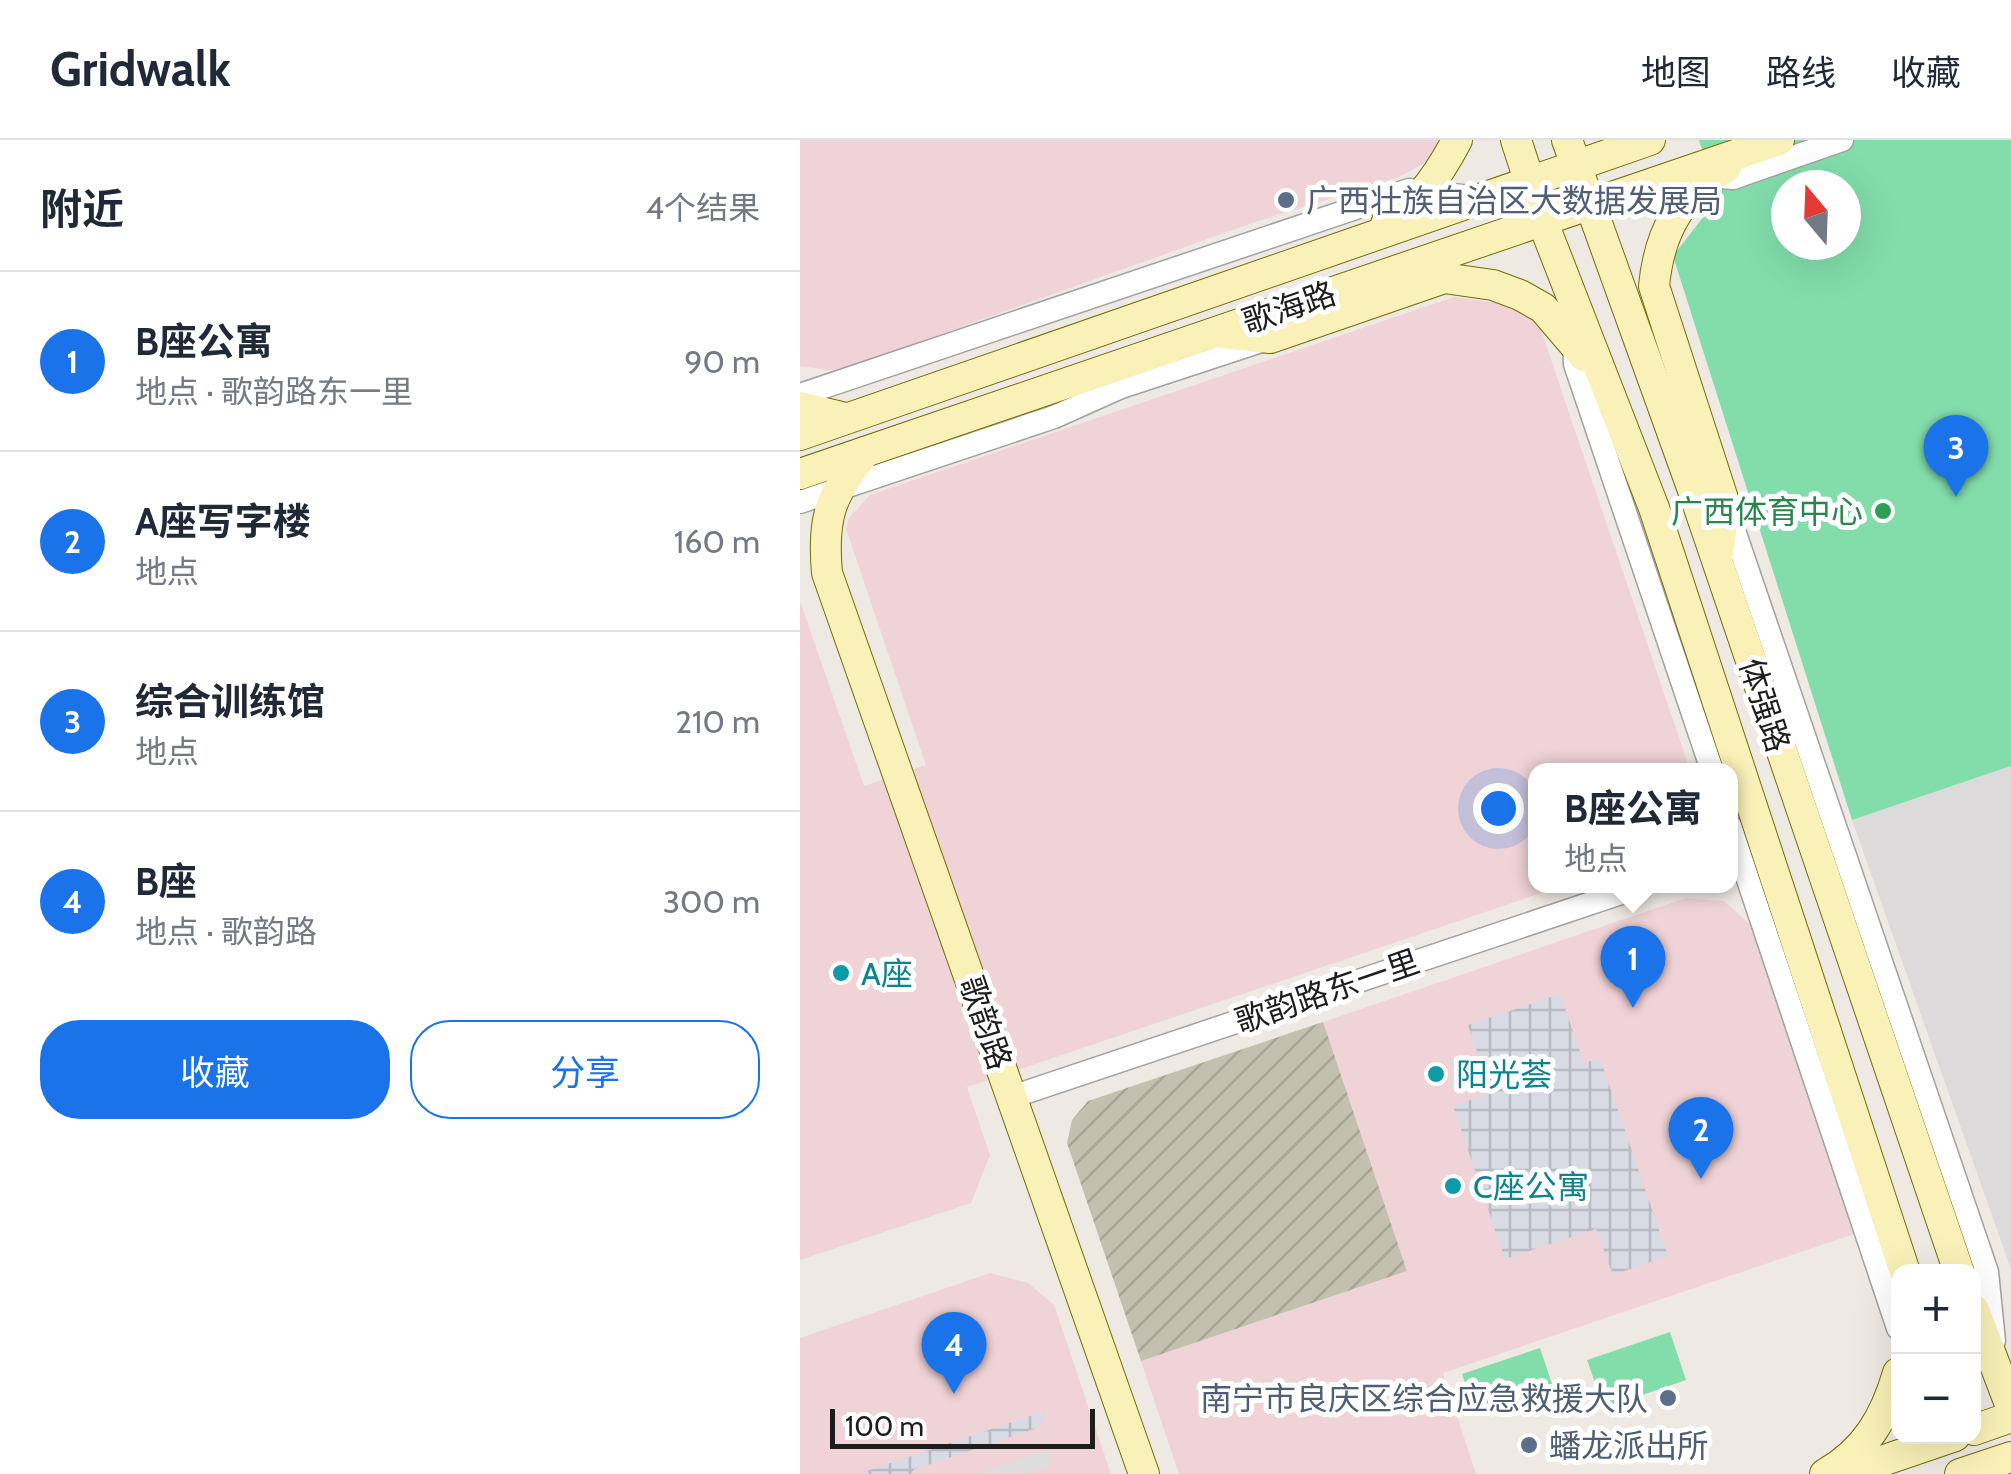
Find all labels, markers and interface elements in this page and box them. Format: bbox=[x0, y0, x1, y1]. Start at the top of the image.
text: Gridwalk bbox=[50, 40, 231, 98]
text: 地图 bbox=[1641, 51, 1711, 94]
text: 路线 bbox=[1766, 51, 1836, 94]
text: 收藏 bbox=[1891, 51, 1961, 94]
north arrow bbox=[1771, 170, 1861, 260]
place label: 广西壮族自治区大数据发展局 bbox=[1306, 181, 1722, 220]
text: 附近 bbox=[40, 183, 124, 235]
text: 4个结果 bbox=[646, 188, 760, 227]
marker: 广西壮族自治区大数据发展局 bbox=[1275, 189, 1297, 211]
street label: 歌海路 bbox=[1237, 273, 1341, 341]
text: B座公寓 bbox=[135, 318, 273, 365]
text: 1 bbox=[67, 342, 78, 381]
text: 90 m bbox=[684, 342, 760, 381]
text: 地点 · 歌韵路东一里 bbox=[135, 372, 413, 411]
pin: 3 bbox=[1924, 414, 1988, 497]
place label: 广西体育中心 bbox=[1671, 492, 1863, 531]
text: A座写字楼 bbox=[135, 498, 311, 545]
marker: 广西体育中心 bbox=[1872, 500, 1894, 522]
text: 2 bbox=[64, 522, 81, 561]
text: 160 m bbox=[674, 522, 760, 561]
text: 地点 bbox=[135, 552, 199, 591]
street label: 体强路 bbox=[1732, 653, 1798, 757]
text: 综合训练馆 bbox=[135, 678, 325, 725]
text: 3 bbox=[64, 702, 81, 741]
text: 210 m bbox=[675, 702, 760, 741]
text: 地点 bbox=[135, 732, 199, 771]
popup bbox=[1528, 763, 1738, 893]
your location bbox=[1473, 783, 1524, 834]
text: B座公寓 bbox=[1564, 785, 1702, 832]
text: 地点 bbox=[1564, 839, 1628, 878]
text: B座 bbox=[135, 858, 197, 905]
text: 4 bbox=[63, 882, 82, 921]
text: 300 m bbox=[663, 882, 760, 921]
text: 地点 · 歌韵路 bbox=[135, 912, 317, 951]
pin: 1 bbox=[1600, 926, 1666, 1008]
street label: 歌韵路东一里 bbox=[1230, 941, 1424, 1041]
place label: A座 bbox=[861, 954, 913, 993]
marker: A座 bbox=[830, 962, 852, 984]
street label: 歌韵路 bbox=[952, 971, 1020, 1075]
button: 收藏 bbox=[40, 1020, 390, 1119]
button: 分享 bbox=[410, 1020, 760, 1119]
place label: 阳光荟 bbox=[1456, 1055, 1552, 1094]
marker: 阳光荟 bbox=[1425, 1063, 1447, 1085]
pin: 2 bbox=[1668, 1096, 1734, 1179]
place label: C座公寓 bbox=[1473, 1167, 1589, 1206]
marker: C座公寓 bbox=[1442, 1175, 1464, 1197]
map controls bbox=[1891, 1264, 1981, 1444]
button: + bbox=[1891, 1264, 1981, 1354]
pin: 4 bbox=[922, 1312, 986, 1394]
button: − bbox=[1891, 1354, 1981, 1444]
place label: 南宁市良庆区综合应急救援大队 bbox=[1200, 1379, 1648, 1418]
marker: 南宁市良庆区综合应急救援大队 bbox=[1657, 1387, 1679, 1409]
scale bar bbox=[830, 1404, 1095, 1448]
text: 100 m bbox=[845, 1409, 924, 1443]
place label: 蟠龙派出所 bbox=[1549, 1426, 1709, 1465]
marker: 蟠龙派出所 bbox=[1518, 1434, 1540, 1456]

